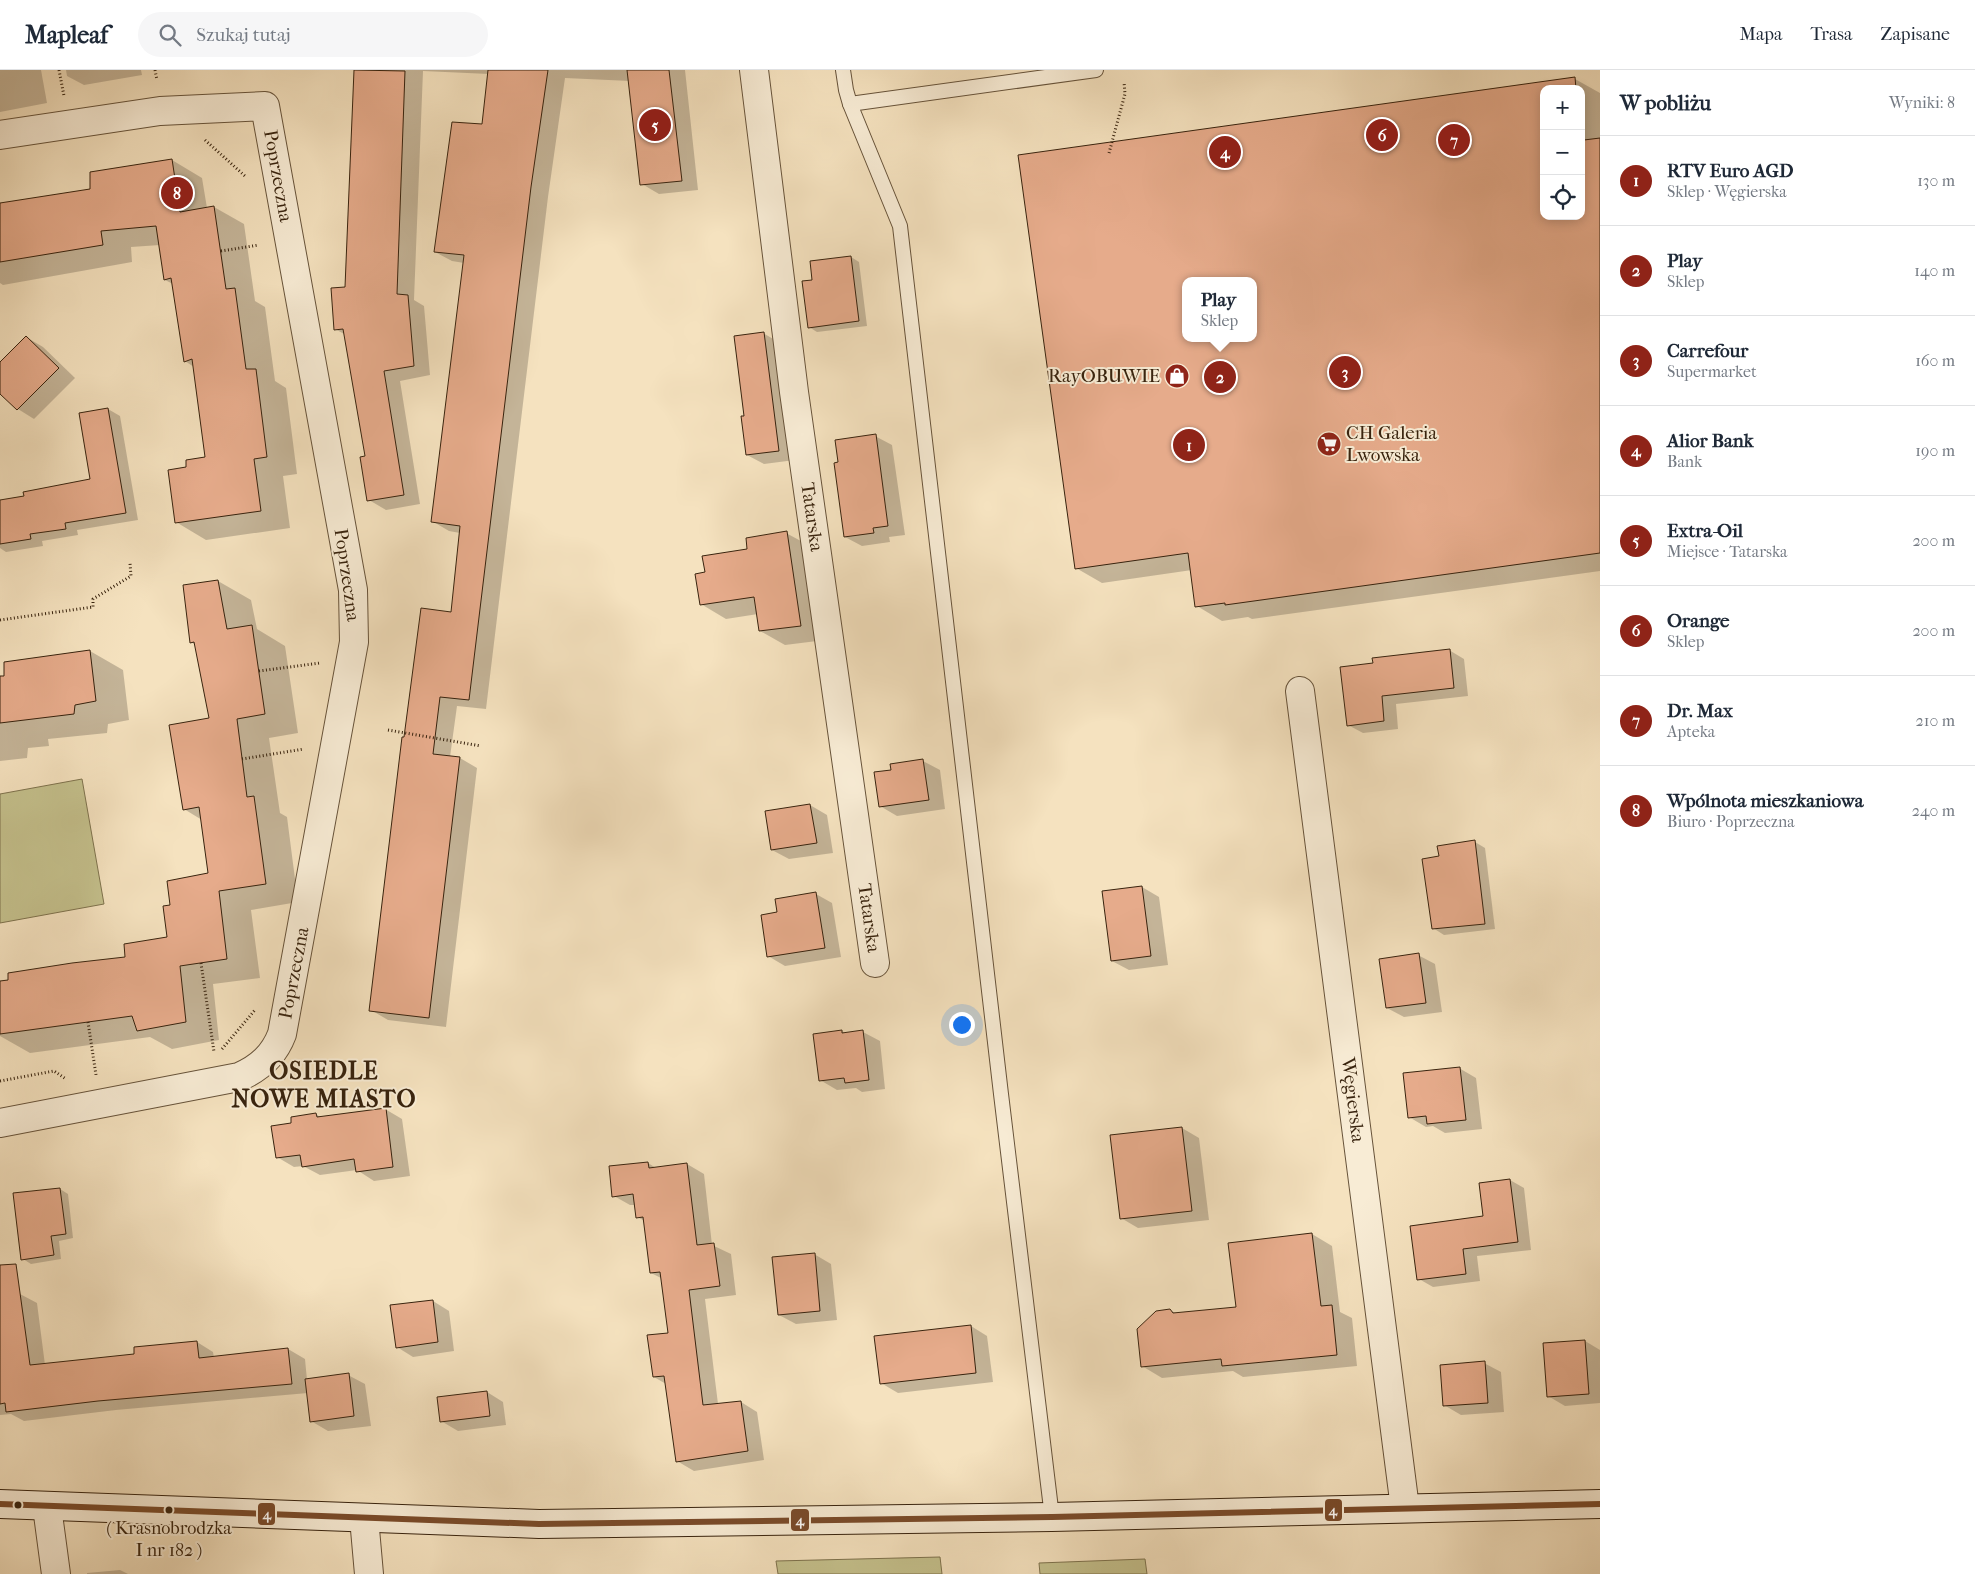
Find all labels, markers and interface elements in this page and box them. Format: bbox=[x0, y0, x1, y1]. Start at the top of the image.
search box bbox=[138, 12, 488, 57]
text: Mapleaf bbox=[25, 21, 108, 49]
icon: search bbox=[156, 21, 184, 49]
text: Szukaj tutaj bbox=[196, 24, 291, 46]
text: Mapa bbox=[1740, 24, 1782, 45]
text: Trasa bbox=[1810, 24, 1852, 45]
text: Zapisane bbox=[1880, 24, 1950, 45]
map controls bbox=[1540, 85, 1585, 220]
button: + bbox=[1540, 85, 1585, 130]
text: W pobliżu bbox=[1620, 91, 1711, 115]
text: Wyniki: 8 bbox=[1889, 93, 1955, 112]
pin: 5 bbox=[639, 106, 671, 144]
pin: 6 bbox=[1366, 116, 1398, 154]
pin: 7 bbox=[1438, 121, 1470, 159]
street label: Poprzeczna bbox=[259, 128, 297, 224]
button: − bbox=[1540, 130, 1585, 175]
pin: 4 bbox=[1209, 133, 1241, 171]
text: RTV Euro AGD bbox=[1667, 160, 1793, 182]
text: 1 bbox=[1633, 171, 1639, 190]
text: 130 m bbox=[1917, 171, 1955, 190]
pin: 8 bbox=[161, 174, 193, 212]
button: locate bbox=[1540, 175, 1585, 220]
text: Sklep · Węgierska bbox=[1667, 182, 1787, 201]
text: Play bbox=[1667, 250, 1702, 272]
text: 2 bbox=[1632, 261, 1640, 280]
text: 140 m bbox=[1914, 261, 1955, 280]
text: Sklep bbox=[1667, 272, 1704, 291]
popup bbox=[1182, 277, 1257, 342]
text: Play bbox=[1201, 289, 1236, 311]
text: Sklep bbox=[1201, 311, 1238, 330]
text: Carrefour bbox=[1667, 340, 1748, 362]
text: 3 bbox=[1633, 351, 1639, 370]
text: 160 m bbox=[1915, 351, 1955, 370]
pin: 3 bbox=[1329, 353, 1361, 391]
pin: 2 bbox=[1204, 358, 1236, 396]
text: Supermarket bbox=[1667, 362, 1757, 381]
shop icon: RayOBUWIE bbox=[1164, 363, 1190, 389]
place label: RayOBUWIE bbox=[1048, 365, 1160, 387]
place label: CH Galeria Lwowska bbox=[1346, 422, 1437, 466]
pin: 1 bbox=[1173, 426, 1205, 464]
text: Alior Bank bbox=[1667, 430, 1754, 452]
supermarket icon: CH Galeria Lwowska bbox=[1316, 431, 1342, 457]
text: 4 bbox=[1631, 441, 1641, 460]
text: 190 m bbox=[1915, 441, 1955, 460]
text: Bank bbox=[1667, 452, 1702, 471]
street label: Tatarska bbox=[796, 481, 828, 553]
text: Extra-Oil bbox=[1667, 520, 1743, 542]
street label: Poprzeczna bbox=[330, 527, 364, 623]
text: 5 bbox=[1633, 531, 1639, 550]
text: 200 m bbox=[1912, 531, 1955, 550]
text: Miejsce · Tatarska bbox=[1667, 542, 1787, 561]
text: Orange bbox=[1667, 610, 1730, 632]
text: 6 bbox=[1632, 621, 1640, 640]
text: 200 m bbox=[1912, 621, 1955, 640]
text: Sklep bbox=[1667, 632, 1704, 651]
text: Dr. Max bbox=[1667, 700, 1733, 722]
text: 7 bbox=[1632, 711, 1640, 730]
text: 210 m bbox=[1916, 711, 1955, 730]
text: Apteka bbox=[1667, 722, 1715, 741]
text: Wpólnota mieszkaniowa bbox=[1667, 790, 1864, 812]
text: 8 bbox=[1632, 801, 1640, 820]
text: 240 m bbox=[1912, 801, 1955, 820]
text: Biuro · Poprzeczna bbox=[1667, 812, 1795, 831]
street label: Tatarska bbox=[853, 882, 885, 954]
street label: Poprzeczna bbox=[274, 925, 314, 1021]
your location bbox=[949, 1012, 975, 1038]
street label: Węgierska bbox=[1337, 1055, 1369, 1144]
district label: OSIEDLE NOWE MIASTO bbox=[231, 1057, 417, 1113]
line badge: 4 bbox=[1324, 1498, 1343, 1522]
unlabelled marker bbox=[13, 1500, 23, 1510]
line badge: 4 bbox=[257, 1502, 276, 1526]
text: 4 bbox=[1328, 1502, 1338, 1519]
marker: ( Krasnobrodzka I nr 182 ) bbox=[164, 1505, 174, 1515]
text: 4 bbox=[262, 1506, 272, 1523]
line badge: 4 bbox=[790, 1508, 810, 1532]
text: 4 bbox=[795, 1512, 805, 1529]
place label: ( Krasnobrodzka I nr 182 ) bbox=[106, 1518, 232, 1561]

